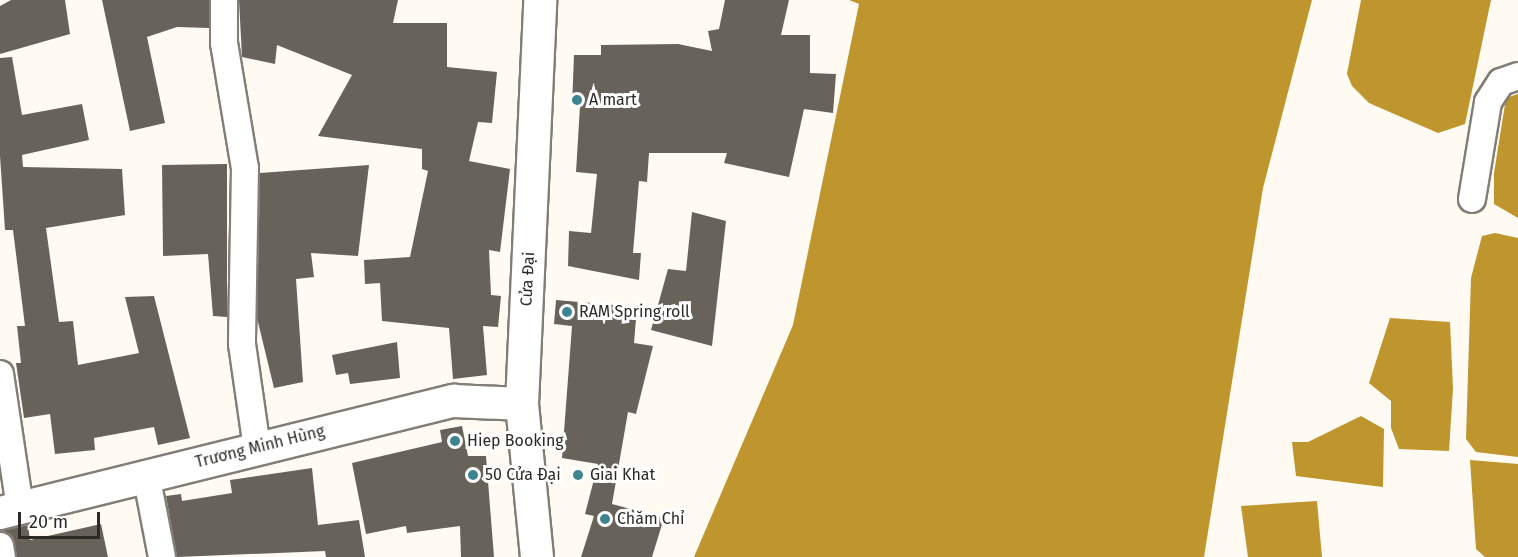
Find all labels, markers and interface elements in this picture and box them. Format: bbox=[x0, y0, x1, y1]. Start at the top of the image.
place label: A mart bbox=[589, 90, 637, 110]
marker: A mart bbox=[570, 93, 584, 107]
street label: Cửa Đại bbox=[517, 251, 539, 307]
place label: RAM Spring roll bbox=[579, 302, 690, 322]
marker: RAM Spring roll bbox=[560, 305, 574, 319]
street label: Trương Minh Hùng bbox=[193, 422, 327, 472]
place label: Hiep Booking bbox=[467, 431, 564, 451]
marker: Hiep Booking bbox=[448, 434, 462, 448]
place label: 50 Cửa Đại bbox=[485, 465, 561, 485]
place label: Giai Khat bbox=[590, 465, 655, 485]
marker: 50 Cửa Đại bbox=[466, 468, 480, 482]
marker: Giai Khat bbox=[571, 468, 585, 482]
scale bar bbox=[21, 500, 104, 538]
place label: Chăm Chỉ bbox=[617, 509, 685, 529]
text: 20 m bbox=[29, 511, 68, 533]
marker: Chăm Chỉ bbox=[598, 512, 612, 526]

